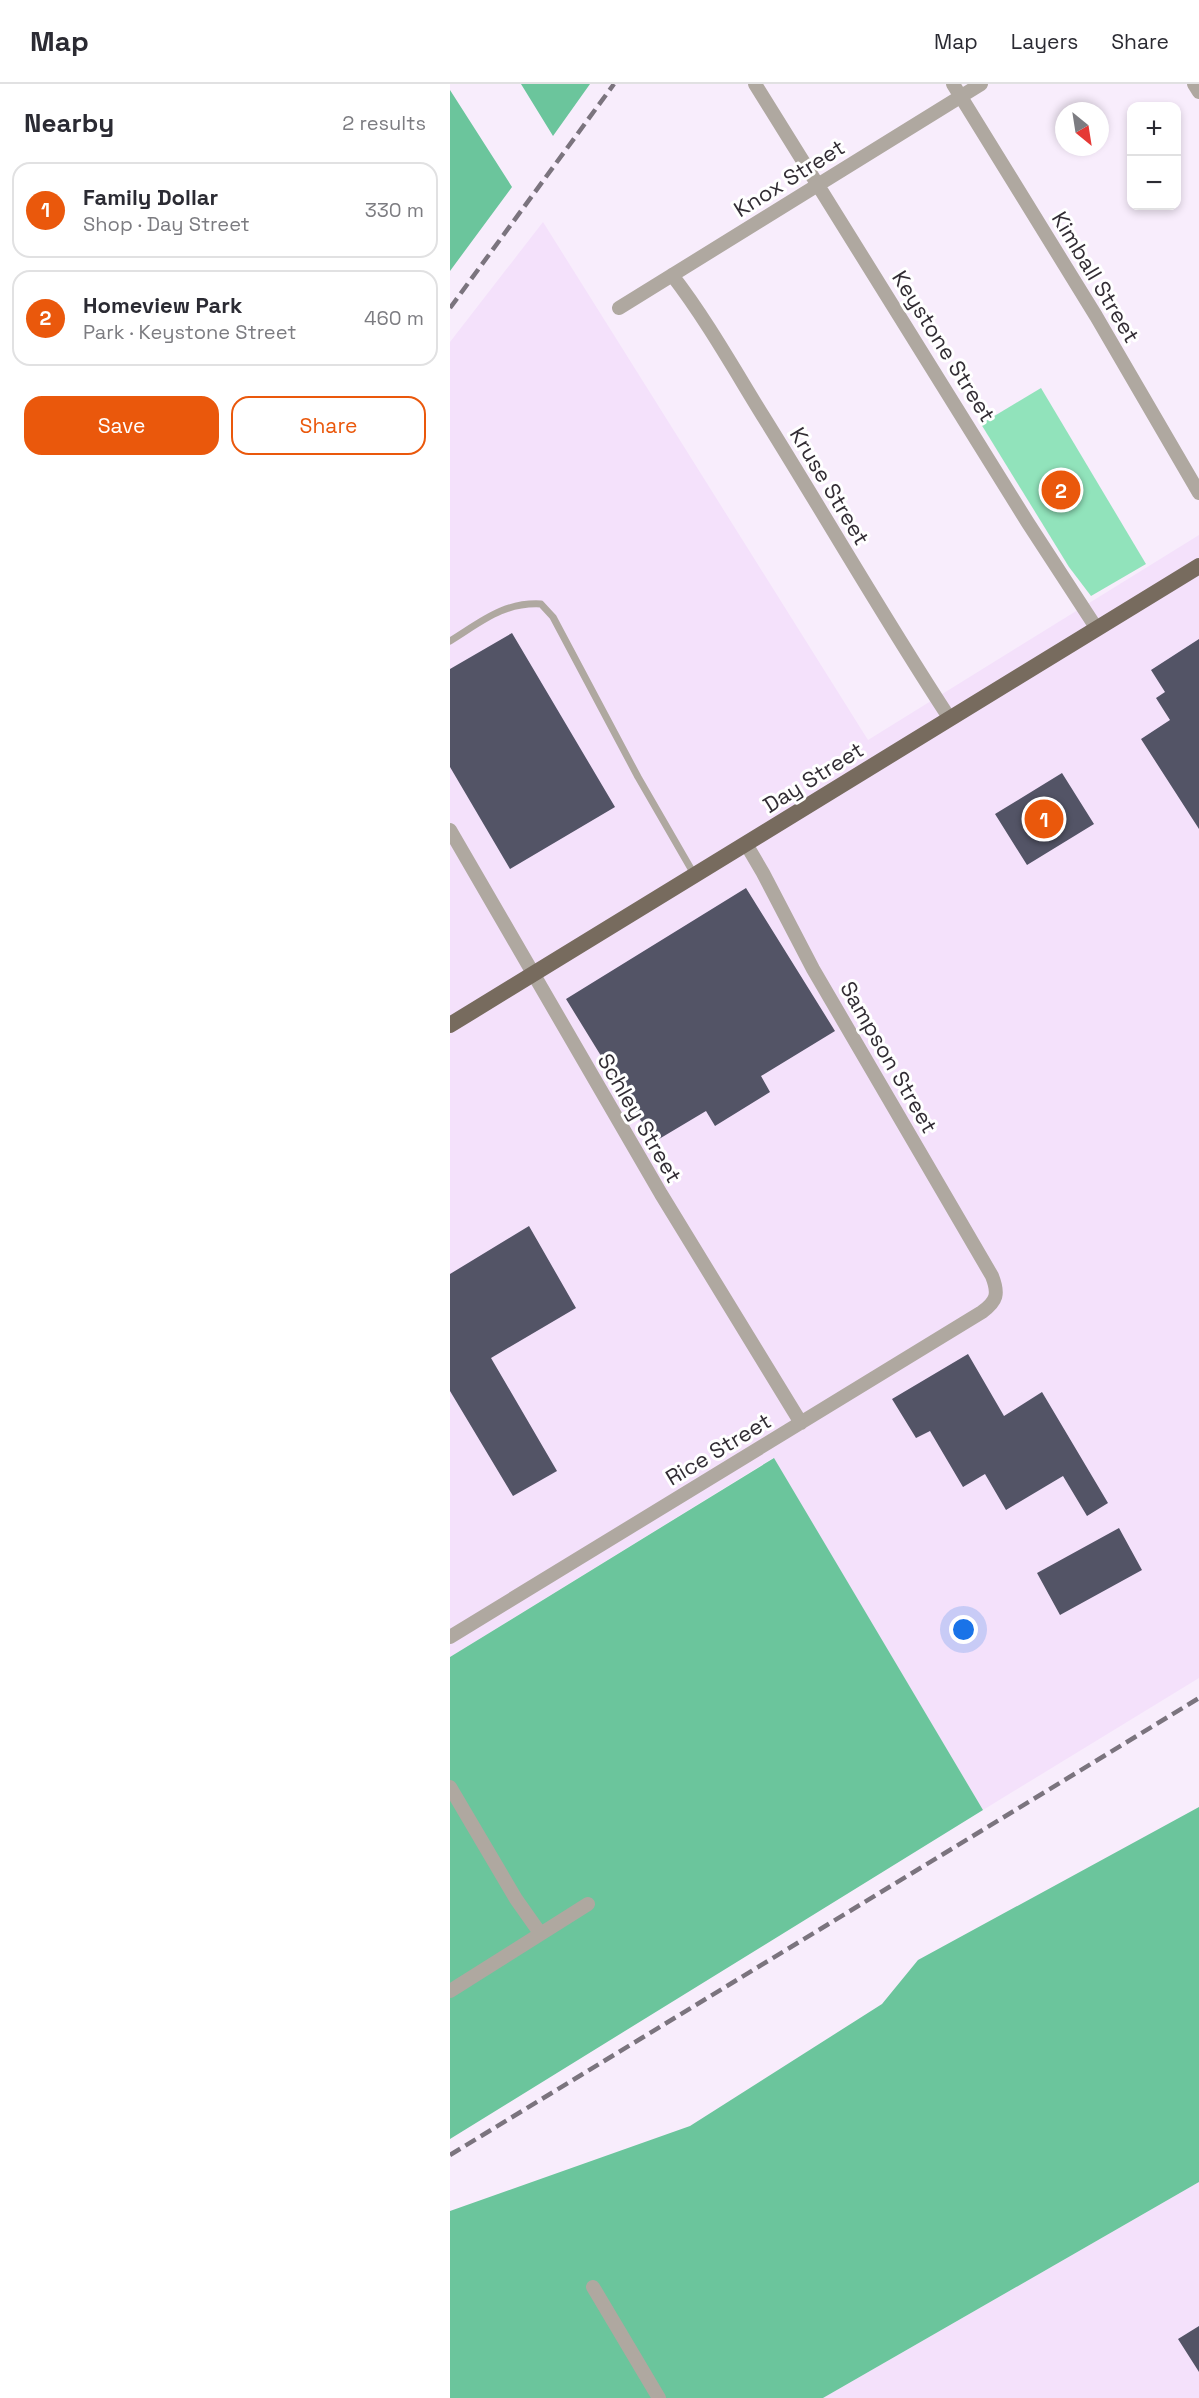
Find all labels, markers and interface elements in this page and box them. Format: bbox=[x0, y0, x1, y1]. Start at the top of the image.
text: Map bbox=[30, 23, 89, 59]
text: Map bbox=[934, 28, 978, 55]
text: Layers bbox=[1011, 28, 1078, 55]
text: Share bbox=[1111, 28, 1169, 55]
north arrow bbox=[1055, 102, 1109, 156]
map controls bbox=[1127, 102, 1181, 210]
button: + bbox=[1127, 102, 1181, 156]
text: Nearby bbox=[24, 106, 114, 140]
text: 2 results bbox=[342, 110, 426, 136]
street label: Knox Street bbox=[728, 133, 850, 223]
button: − bbox=[1127, 156, 1181, 210]
text: Family Dollar bbox=[83, 183, 218, 211]
text: 1 bbox=[41, 197, 50, 223]
text: 330 m bbox=[365, 197, 424, 223]
street label: Kimball Street bbox=[1046, 206, 1146, 348]
text: Shop · Day Street bbox=[83, 211, 250, 237]
street label: Keystone Street bbox=[886, 265, 1002, 427]
text: Homeview Park bbox=[83, 291, 242, 319]
text: 2 bbox=[40, 305, 51, 331]
text: 460 m bbox=[364, 305, 424, 331]
text: Park · Keystone Street bbox=[83, 319, 296, 345]
button: Save bbox=[24, 396, 219, 455]
button: Share bbox=[231, 396, 426, 455]
street label: Kruse Street bbox=[784, 422, 876, 550]
pin: 2 bbox=[1042, 468, 1080, 512]
street label: Day Street bbox=[758, 735, 868, 819]
pin: 1 bbox=[1024, 796, 1064, 842]
street label: Sampson Street bbox=[834, 976, 944, 1138]
street label: Schley Street bbox=[592, 1048, 688, 1188]
street label: Rice Street bbox=[660, 1407, 776, 1491]
your location bbox=[949, 1615, 978, 1644]

